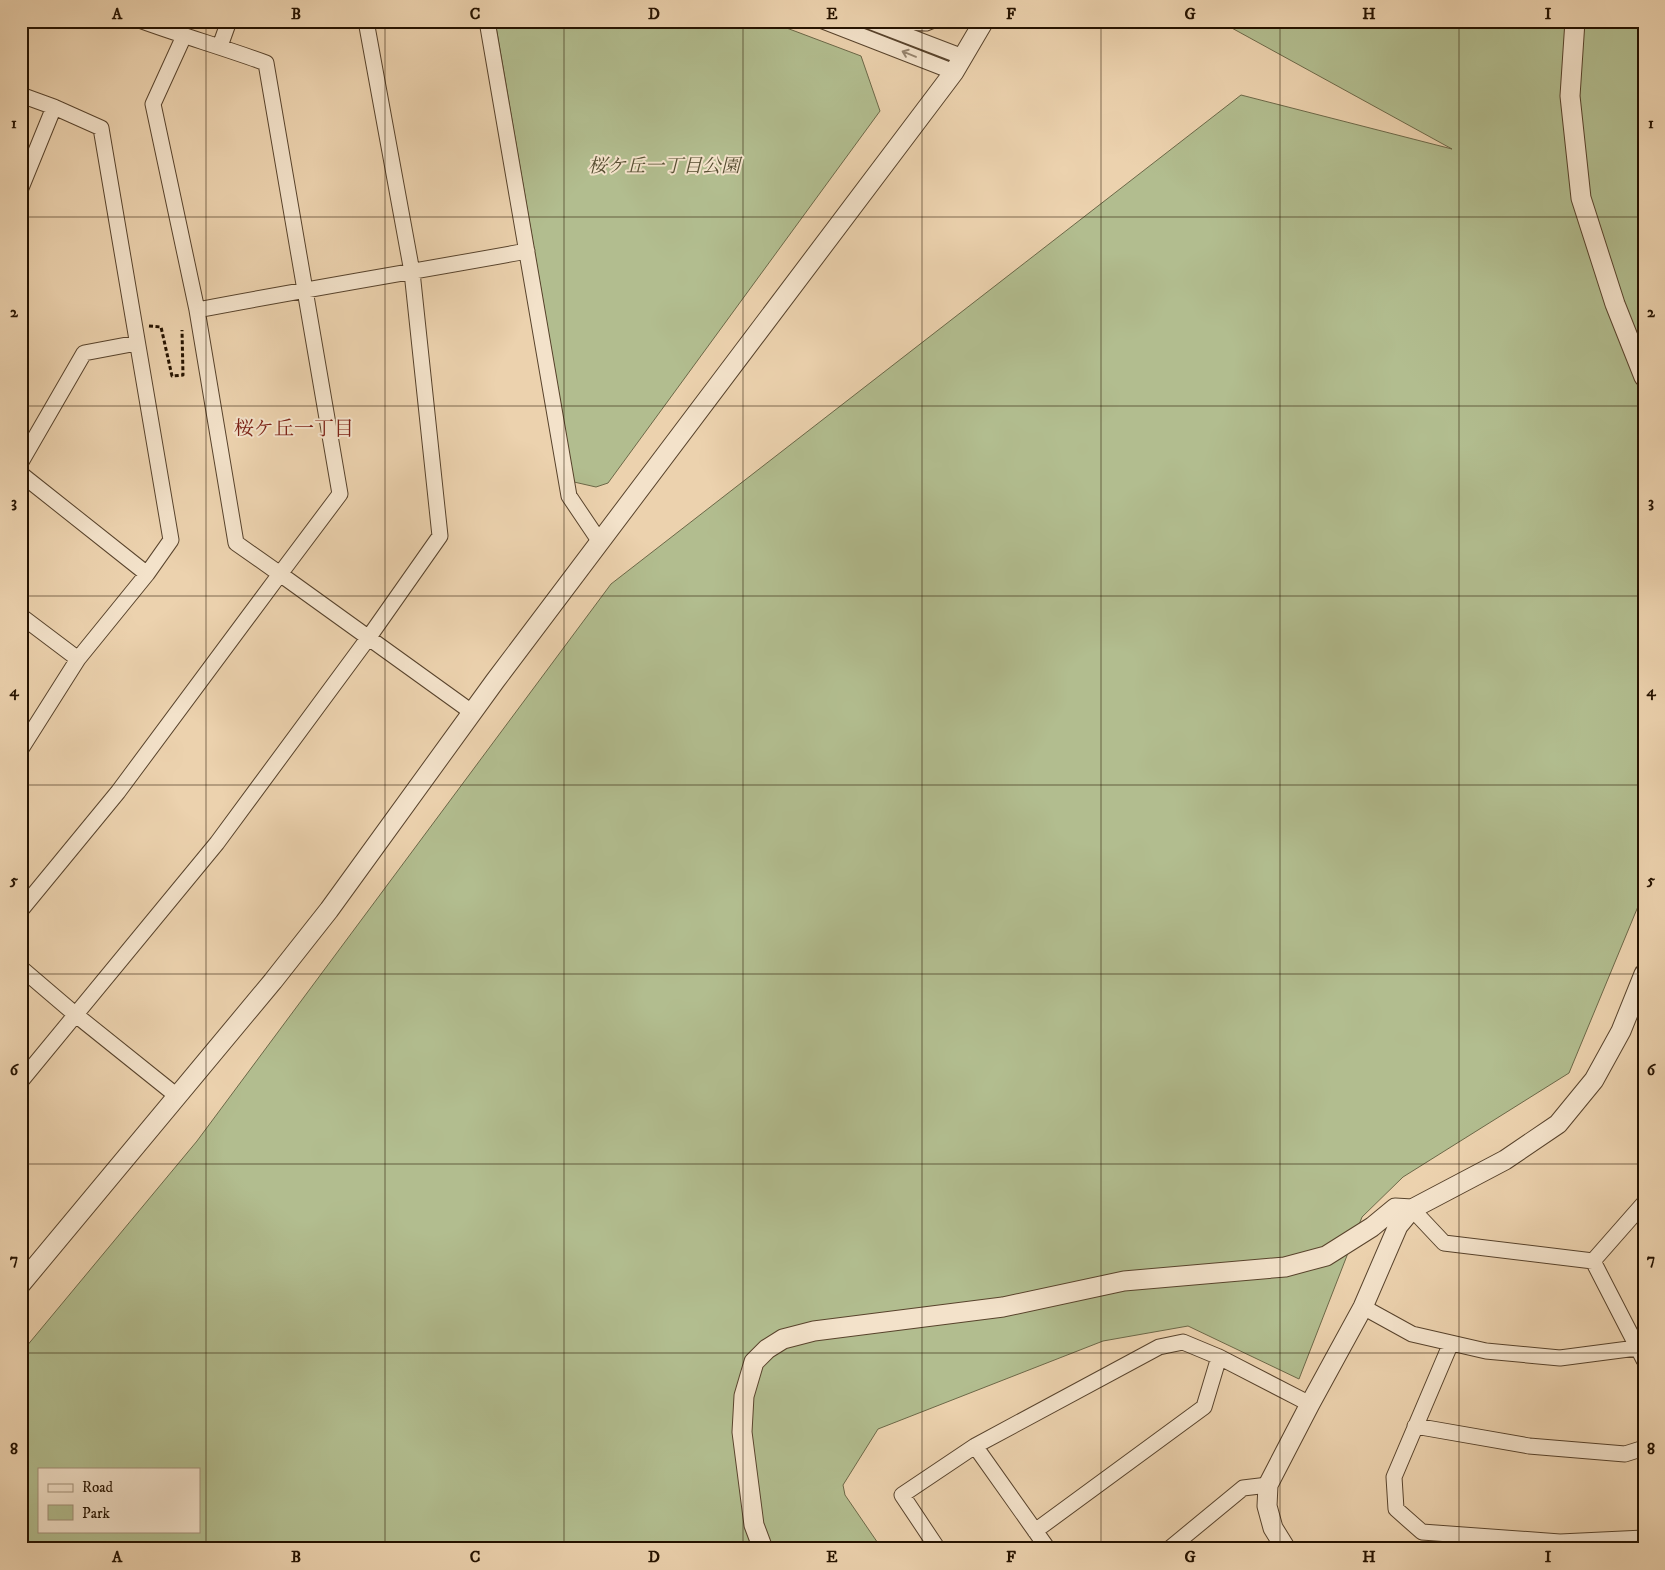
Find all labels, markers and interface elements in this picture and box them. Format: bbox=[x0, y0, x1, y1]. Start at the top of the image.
text: A bbox=[111, 4, 123, 24]
text: B bbox=[291, 4, 301, 24]
text: C bbox=[470, 4, 480, 24]
text: D bbox=[648, 4, 660, 24]
text: E bbox=[826, 4, 838, 24]
text: F bbox=[1006, 4, 1016, 24]
text: G bbox=[1184, 4, 1196, 24]
text: H bbox=[1362, 4, 1376, 24]
text: I bbox=[1545, 4, 1552, 24]
one-way arrow bbox=[901, 48, 916, 57]
text: 1 bbox=[11, 113, 17, 133]
text: 1 bbox=[1648, 113, 1654, 133]
park label: 桜ケ丘一丁目公園 bbox=[588, 155, 743, 178]
text: 2 bbox=[10, 302, 19, 322]
text: 2 bbox=[1647, 302, 1656, 322]
district label: 桜ケ丘一丁目 bbox=[234, 417, 354, 442]
text: 3 bbox=[11, 492, 17, 512]
text: 3 bbox=[1648, 492, 1654, 512]
text: 4 bbox=[8, 681, 19, 701]
text: 4 bbox=[1645, 681, 1656, 701]
text: 5 bbox=[9, 870, 18, 890]
text: 5 bbox=[1646, 870, 1655, 890]
text: 6 bbox=[10, 1060, 20, 1080]
text: 6 bbox=[1647, 1060, 1657, 1080]
text: 7 bbox=[10, 1249, 18, 1269]
text: 7 bbox=[1647, 1249, 1655, 1269]
text: 8 bbox=[10, 1439, 18, 1459]
text: 8 bbox=[1647, 1439, 1655, 1459]
legend bbox=[38, 1468, 200, 1532]
text: Road bbox=[82, 1478, 114, 1497]
text: Park bbox=[82, 1504, 111, 1523]
text: A bbox=[111, 1547, 123, 1567]
text: B bbox=[291, 1547, 301, 1567]
text: C bbox=[470, 1547, 480, 1567]
text: D bbox=[648, 1547, 660, 1567]
text: E bbox=[826, 1547, 838, 1567]
text: F bbox=[1006, 1547, 1016, 1567]
text: G bbox=[1184, 1547, 1196, 1567]
text: H bbox=[1362, 1547, 1376, 1567]
text: I bbox=[1545, 1547, 1552, 1567]

